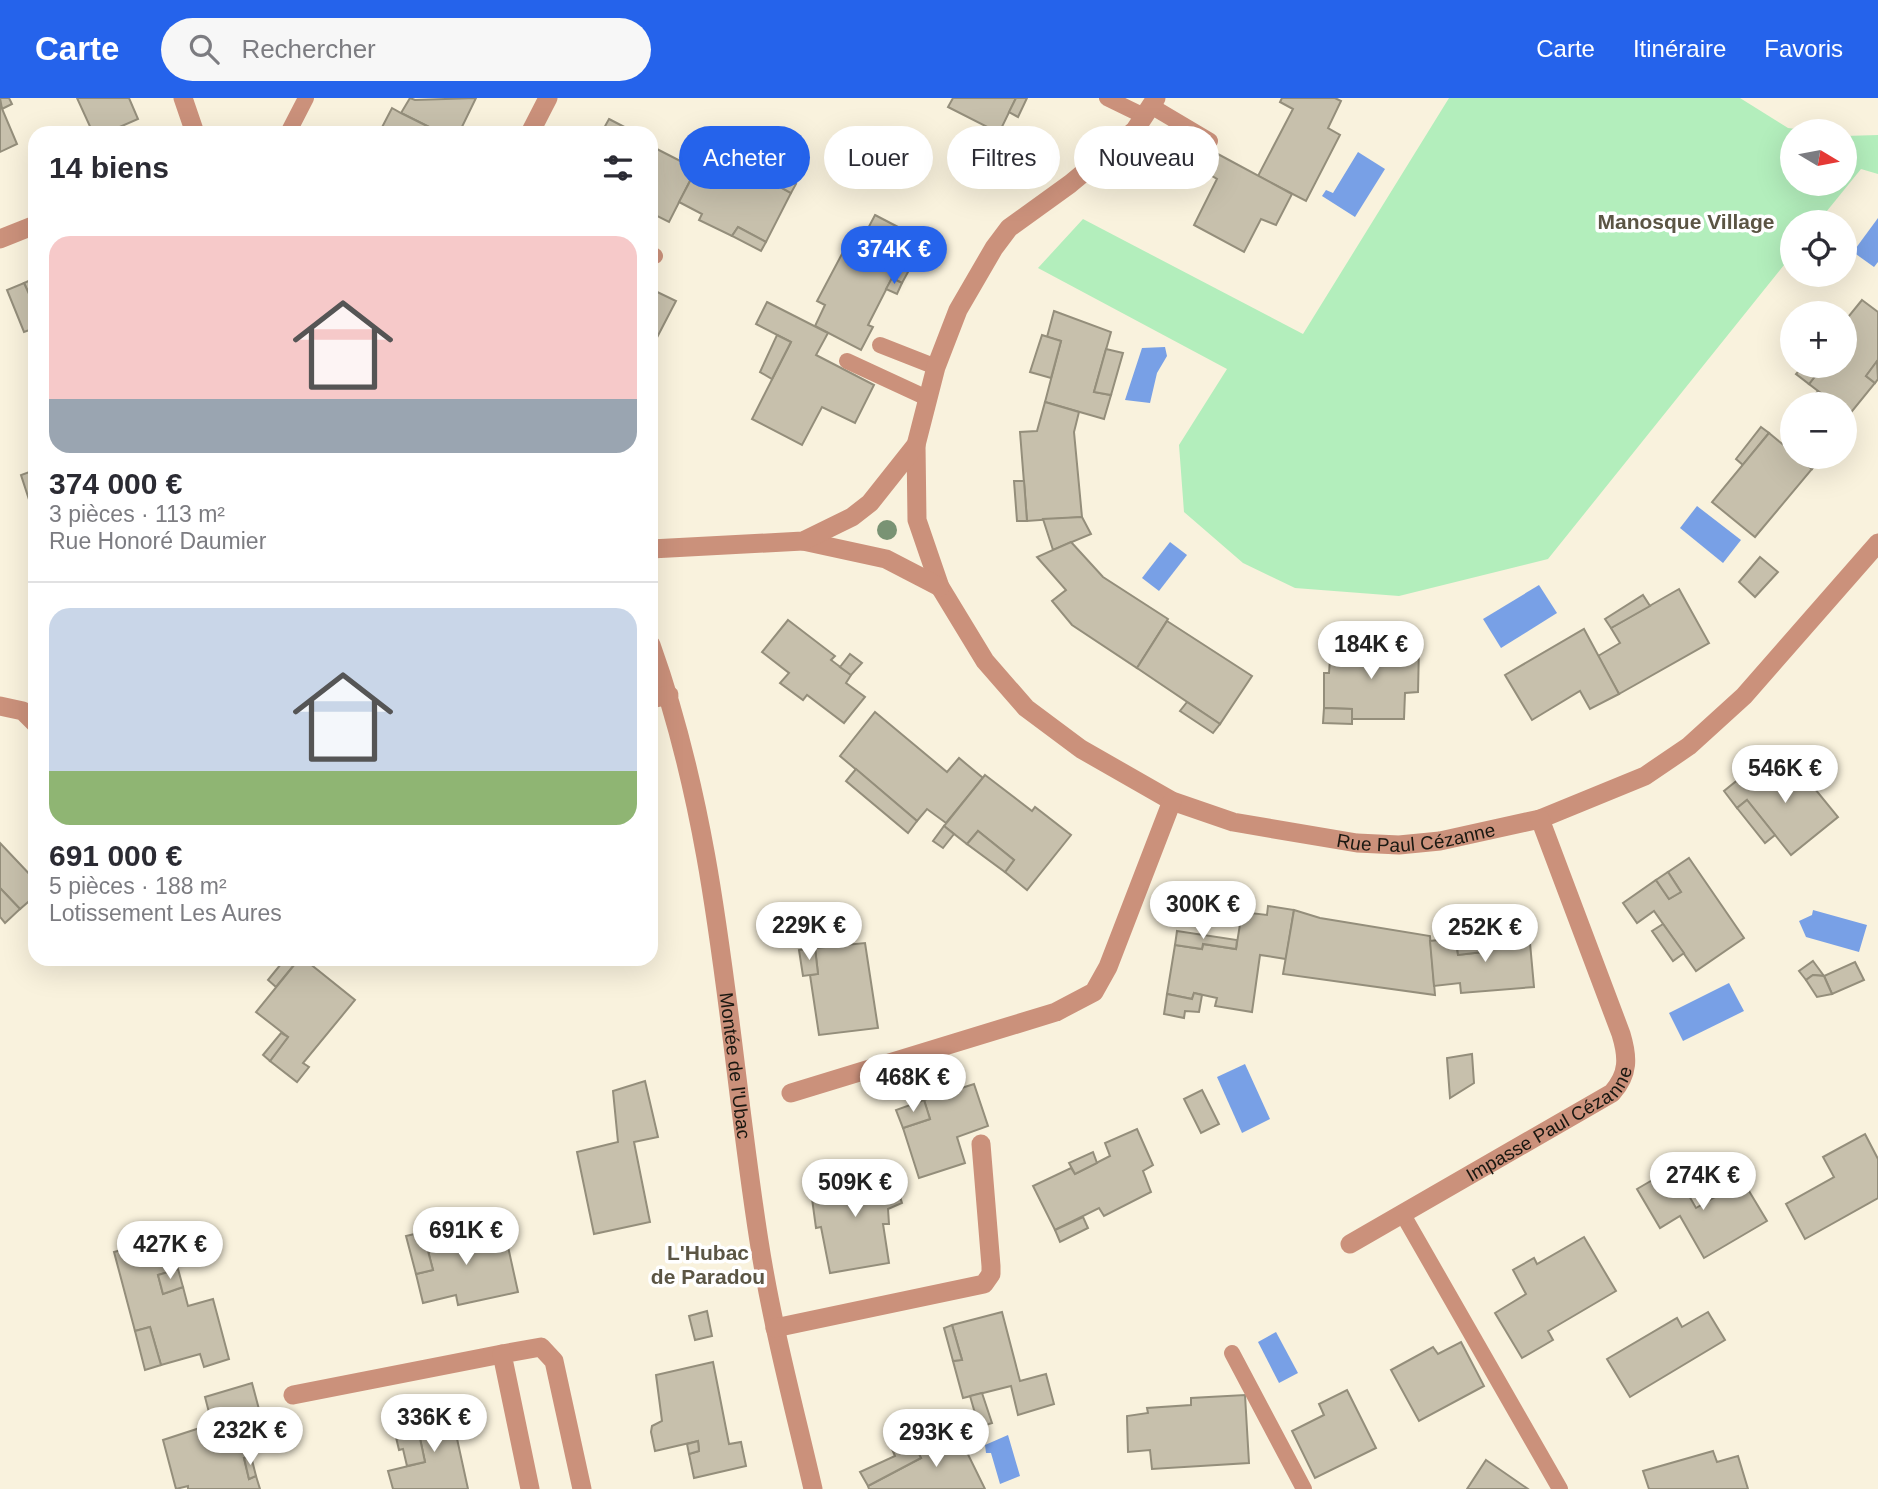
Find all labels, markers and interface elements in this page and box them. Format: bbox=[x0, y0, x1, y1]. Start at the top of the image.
search box bbox=[161, 18, 651, 81]
text: Carte bbox=[35, 30, 119, 67]
icon: search bbox=[185, 30, 223, 68]
text: Rechercher bbox=[241, 34, 376, 64]
text: Carte bbox=[1536, 35, 1595, 62]
text: Itinéraire bbox=[1633, 35, 1726, 62]
text: Favoris bbox=[1764, 35, 1843, 62]
north arrow bbox=[1780, 119, 1857, 196]
map controls bbox=[1780, 119, 1857, 469]
chip: Acheter bbox=[679, 126, 810, 189]
chip: Louer bbox=[824, 126, 933, 189]
chip: Filtres bbox=[947, 126, 1060, 189]
chip: Nouveau bbox=[1074, 126, 1219, 189]
icon: filters bbox=[599, 149, 637, 187]
text: 14 biens bbox=[49, 151, 169, 184]
district label: Manosque Village bbox=[1598, 210, 1775, 233]
button: locate bbox=[1780, 210, 1857, 287]
pin: 374K € bbox=[837, 226, 951, 286]
text: 374K € bbox=[857, 236, 931, 262]
icon: home bbox=[280, 282, 406, 408]
button: + bbox=[1780, 301, 1857, 378]
button: − bbox=[1780, 392, 1857, 469]
text: 374 000 € bbox=[49, 467, 182, 500]
text: 3 pièces · 113 m² bbox=[49, 501, 225, 527]
text: Rue Honoré Daumier bbox=[49, 528, 266, 554]
pin: 184K € bbox=[1314, 622, 1428, 681]
text: 184K € bbox=[1334, 631, 1408, 657]
icon: home bbox=[280, 654, 406, 780]
pin: 546K € bbox=[1728, 746, 1842, 805]
text: 546K € bbox=[1748, 755, 1822, 781]
street label: Rue Paul Cézanne bbox=[1335, 819, 1497, 856]
text: 691 000 € bbox=[49, 839, 182, 872]
text: 5 pièces · 188 m² bbox=[49, 873, 227, 899]
pin: 300K € bbox=[1146, 882, 1260, 941]
text: 300K € bbox=[1166, 891, 1240, 917]
text: Lotissement Les Aures bbox=[49, 900, 282, 926]
pin: 229K € bbox=[752, 902, 866, 962]
pin: 252K € bbox=[1428, 904, 1542, 964]
text: 229K € bbox=[772, 912, 846, 938]
text: 252K € bbox=[1448, 914, 1522, 940]
street label: Montée de l'Ubac bbox=[716, 991, 755, 1140]
pin: 468K € bbox=[856, 1054, 970, 1114]
text: 468K € bbox=[876, 1064, 950, 1090]
street label: Impasse Paul Cézanne bbox=[1462, 1064, 1636, 1185]
pin: 274K € bbox=[1646, 1152, 1760, 1212]
pin: 509K € bbox=[798, 1160, 912, 1219]
text: 274K € bbox=[1666, 1162, 1740, 1188]
text: 509K € bbox=[818, 1169, 892, 1195]
pin: 691K € bbox=[409, 1208, 523, 1267]
text: 691K € bbox=[429, 1217, 503, 1243]
pin: 427K € bbox=[113, 1222, 227, 1281]
text: 427K € bbox=[133, 1231, 207, 1257]
district label: L'Hubac de Paradou bbox=[651, 1241, 765, 1288]
pin: 336K € bbox=[377, 1394, 491, 1454]
text: 336K € bbox=[397, 1404, 471, 1430]
pin: 232K € bbox=[193, 1408, 307, 1467]
pin: 293K € bbox=[879, 1410, 993, 1469]
text: 232K € bbox=[213, 1417, 287, 1443]
text: 293K € bbox=[899, 1419, 973, 1445]

